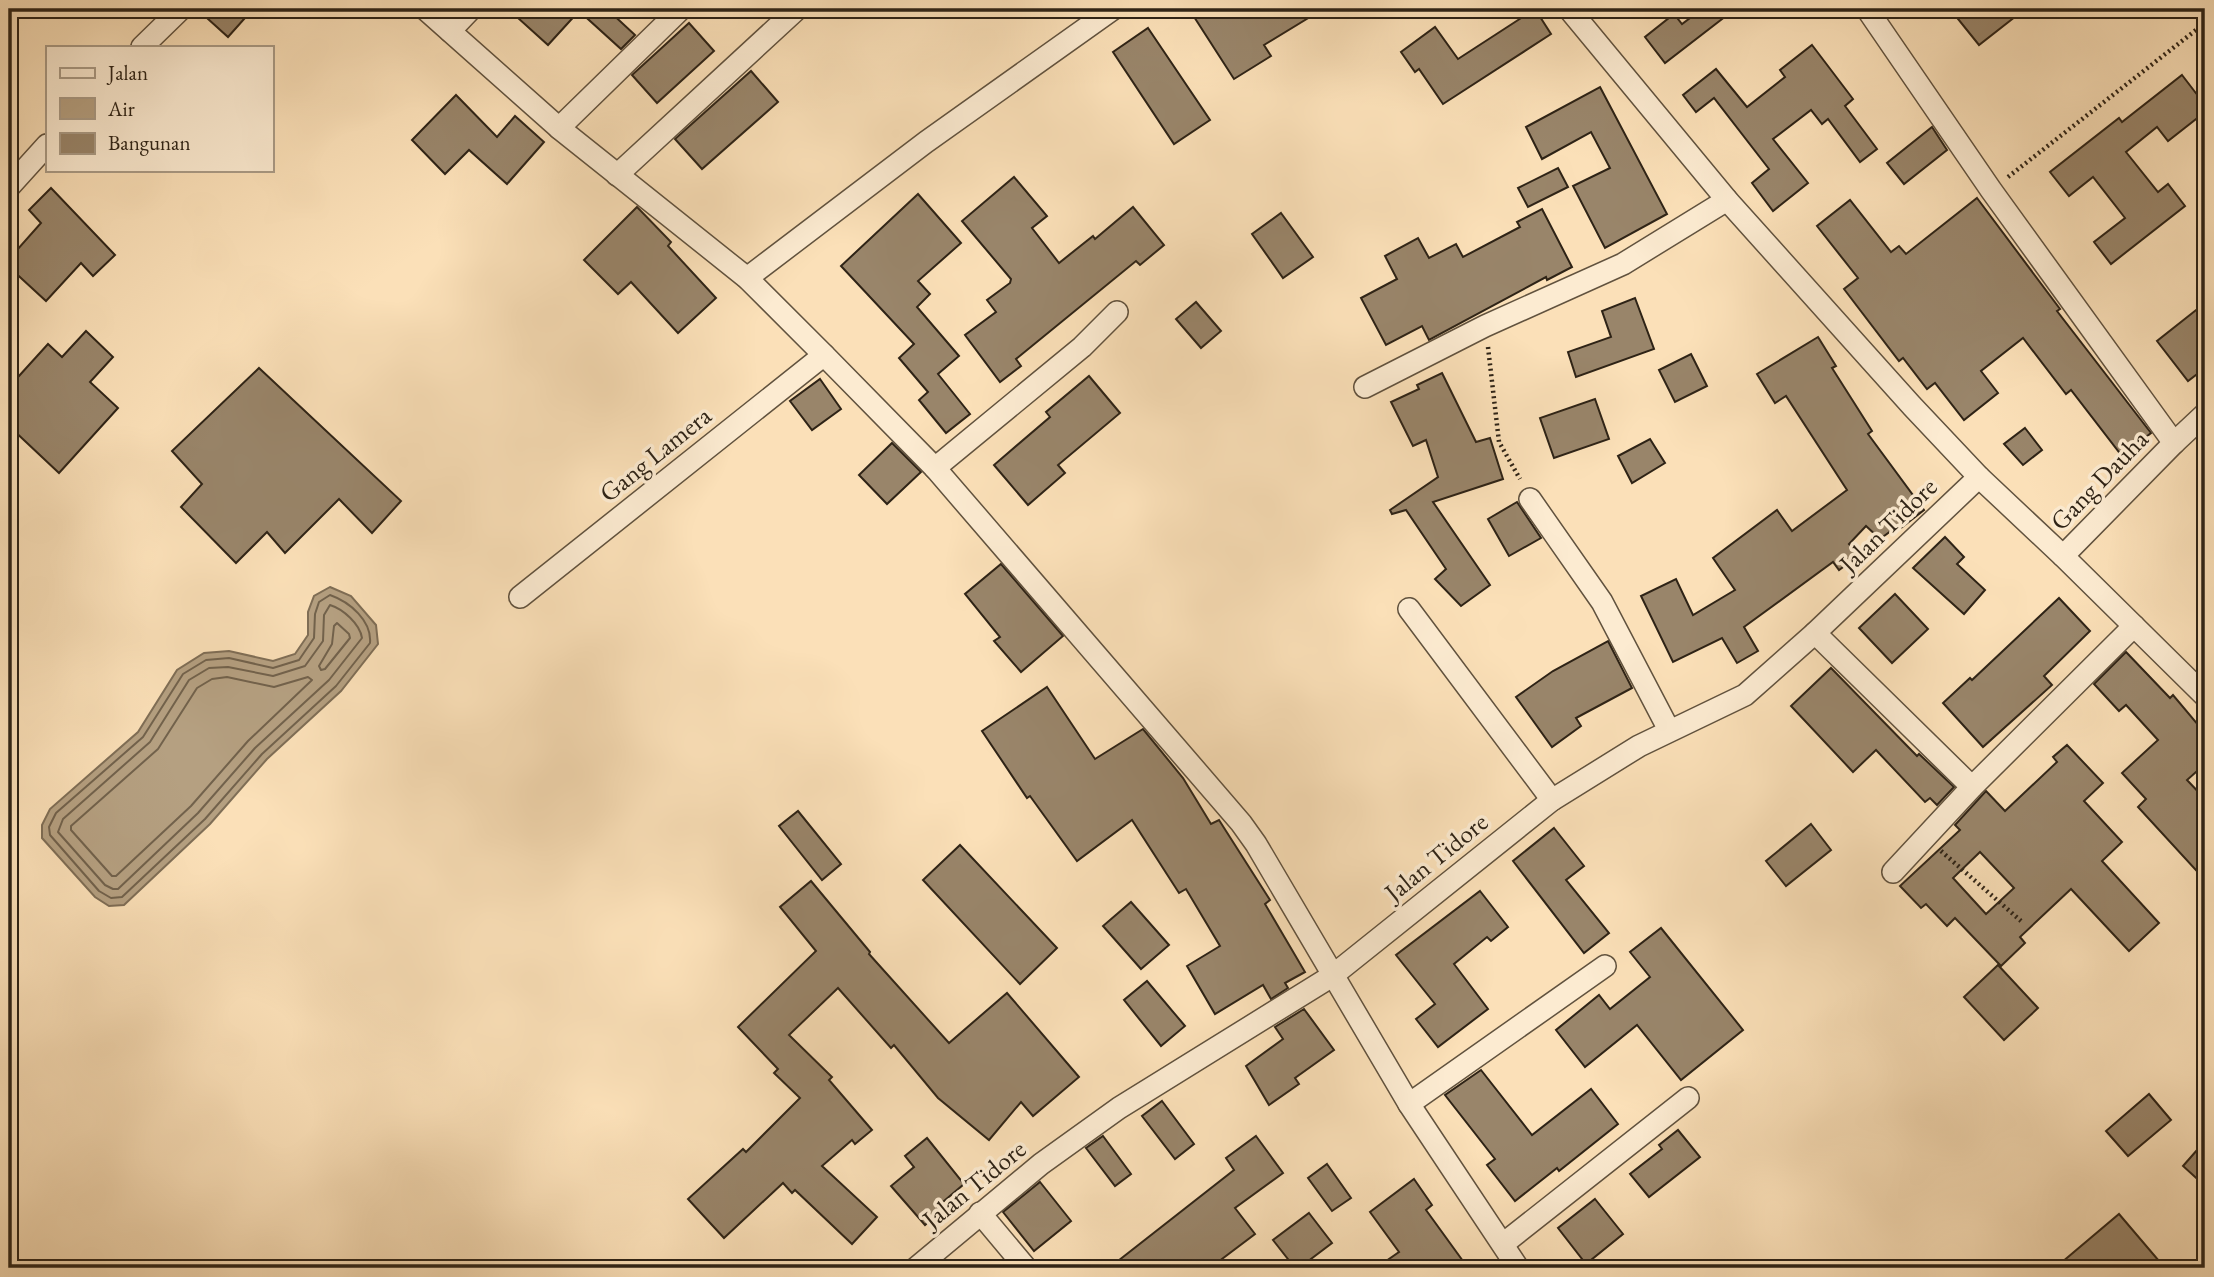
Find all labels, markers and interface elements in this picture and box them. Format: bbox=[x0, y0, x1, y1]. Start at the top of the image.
legend bbox=[46, 46, 273, 172]
text: Jalan bbox=[106, 59, 148, 86]
text: Air bbox=[107, 95, 135, 122]
text: Bangunan bbox=[108, 129, 191, 156]
street label: Gang Lamera bbox=[592, 398, 718, 510]
street label: Gang Dauha bbox=[2043, 422, 2156, 537]
street label: Jalan Tidore bbox=[1830, 470, 1944, 581]
street label: Jalan Tidore bbox=[1376, 805, 1495, 910]
street label: Jalan Tidore bbox=[914, 1132, 1033, 1237]

